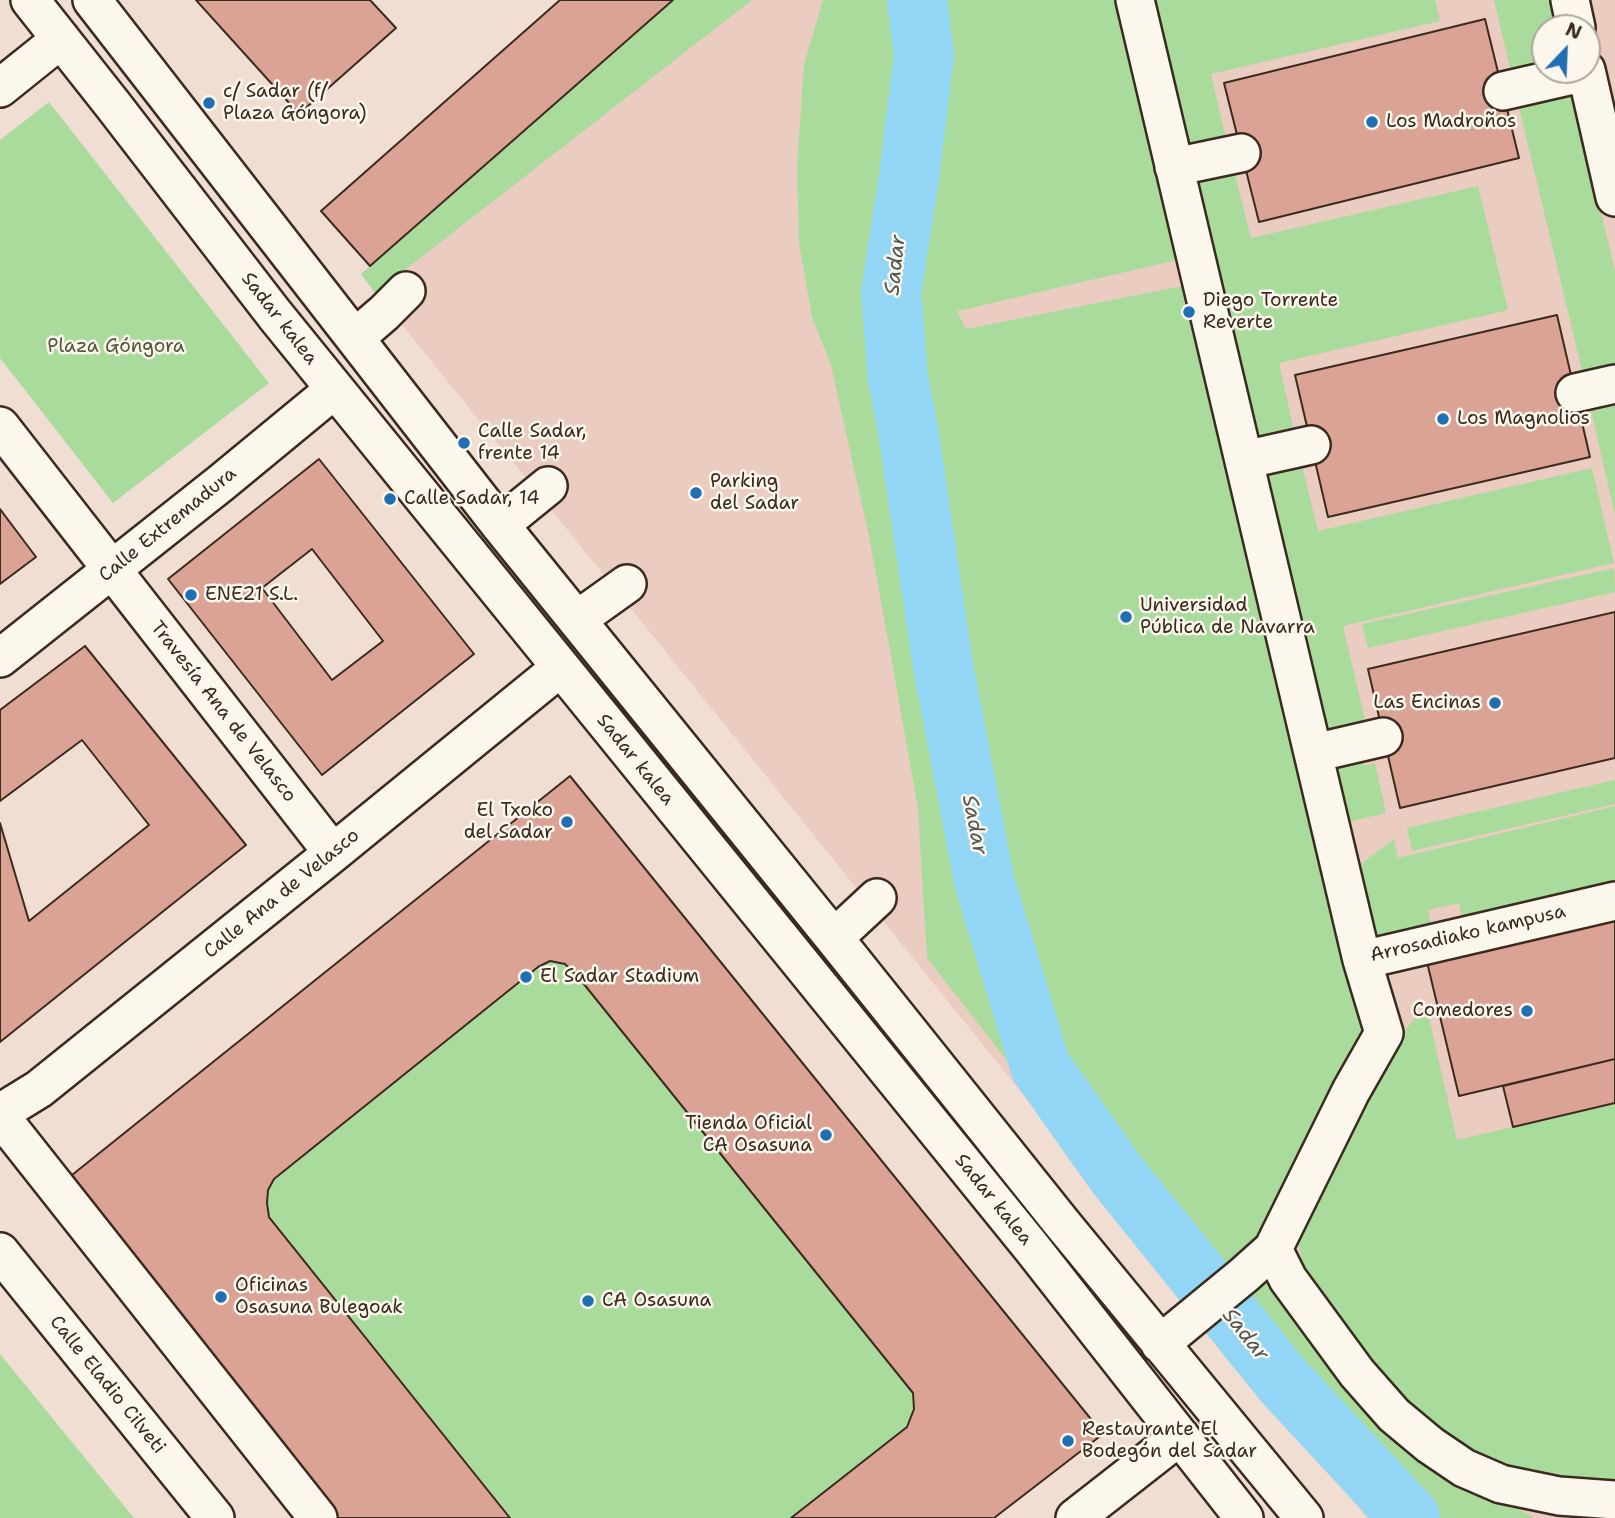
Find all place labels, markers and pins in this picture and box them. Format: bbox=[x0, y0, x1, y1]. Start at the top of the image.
place label: c/ Sadar (f/ Plaza Góngora) bbox=[223, 81, 366, 125]
marker: c/ Sadar (f/ Plaza Góngora) bbox=[201, 95, 217, 111]
place label: Los Madroños bbox=[1386, 111, 1516, 133]
marker: Los Madroños bbox=[1364, 114, 1380, 130]
place label: Diego Torrente Reverte bbox=[1203, 290, 1338, 334]
marker: Diego Torrente Reverte bbox=[1181, 304, 1197, 320]
place label: Los Magnolios bbox=[1457, 408, 1590, 430]
marker: Los Magnolios bbox=[1435, 411, 1451, 427]
place label: Calle Sadar, frente 14 bbox=[478, 421, 587, 465]
marker: Calle Sadar, frente 14 bbox=[456, 435, 472, 451]
place label: Parking del Sadar bbox=[710, 471, 799, 515]
marker: Parking del Sadar bbox=[688, 485, 704, 501]
place label: Calle Sadar, 14 bbox=[404, 488, 539, 510]
marker: Calle Sadar, 14 bbox=[382, 491, 398, 507]
place label: ENE21 S.L. bbox=[205, 584, 298, 606]
marker: ENE21 S.L. bbox=[183, 587, 199, 603]
place label: Universidad Pública de Navarra bbox=[1140, 595, 1315, 639]
marker: Universidad Pública de Navarra bbox=[1118, 609, 1134, 625]
place label: Las Encinas bbox=[1373, 692, 1481, 714]
marker: Las Encinas bbox=[1487, 695, 1503, 711]
place label: El Txoko del Sadar bbox=[464, 800, 553, 844]
marker: El Txoko del Sadar bbox=[559, 814, 575, 830]
place label: El Sadar Stadium bbox=[540, 966, 699, 988]
marker: El Sadar Stadium bbox=[518, 969, 534, 985]
place label: Comedores bbox=[1413, 1000, 1513, 1022]
marker: Comedores bbox=[1519, 1003, 1535, 1019]
place label: Tienda Oficial CA Osasuna bbox=[685, 1113, 812, 1157]
marker: Tienda Oficial CA Osasuna bbox=[818, 1127, 834, 1143]
place label: Oficinas Osasuna Bulegoak bbox=[235, 1275, 403, 1319]
marker: Oficinas Osasuna Bulegoak bbox=[213, 1289, 229, 1305]
place label: CA Osasuna bbox=[602, 1290, 711, 1312]
marker: CA Osasuna bbox=[580, 1293, 596, 1309]
place label: Restaurante El Bodegón del Sadar bbox=[1082, 1419, 1257, 1463]
marker: Restaurante El Bodegón del Sadar bbox=[1060, 1433, 1076, 1449]

